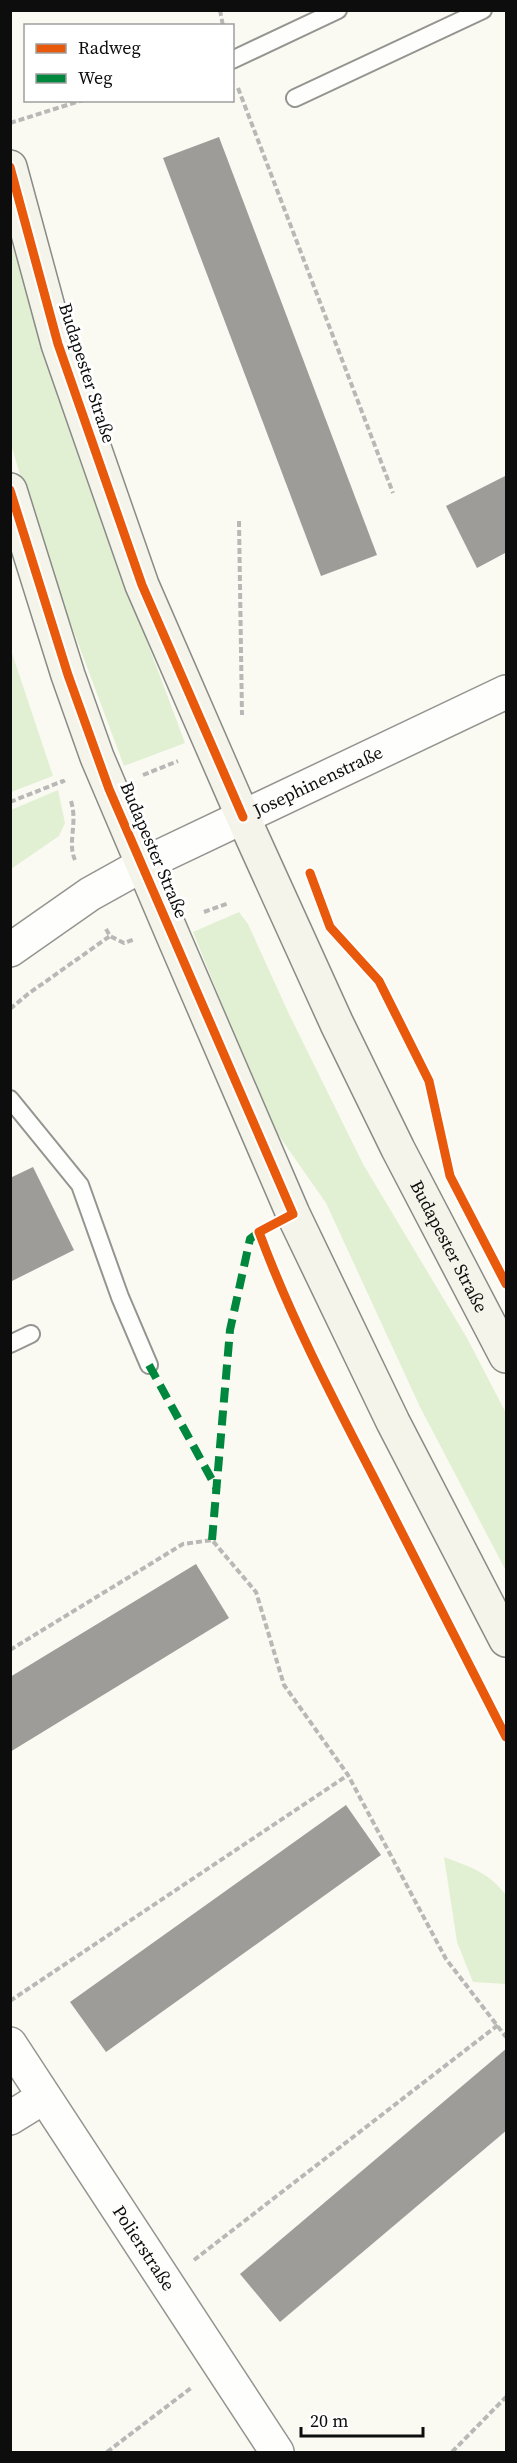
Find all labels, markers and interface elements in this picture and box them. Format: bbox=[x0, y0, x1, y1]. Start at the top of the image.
legend bbox=[24, 24, 234, 102]
text: Radweg bbox=[78, 35, 141, 60]
text: Weg bbox=[78, 65, 113, 90]
street label: Budapester Straße bbox=[53, 300, 122, 446]
street label: Josephinenstraße bbox=[248, 739, 387, 823]
street label: Budapester Straße bbox=[114, 778, 194, 922]
street label: Budapester Straße bbox=[404, 1176, 494, 1317]
street label: Polierstraße bbox=[107, 2200, 181, 2296]
scale bar bbox=[301, 2400, 422, 2438]
text: 20 m bbox=[310, 2408, 348, 2433]

